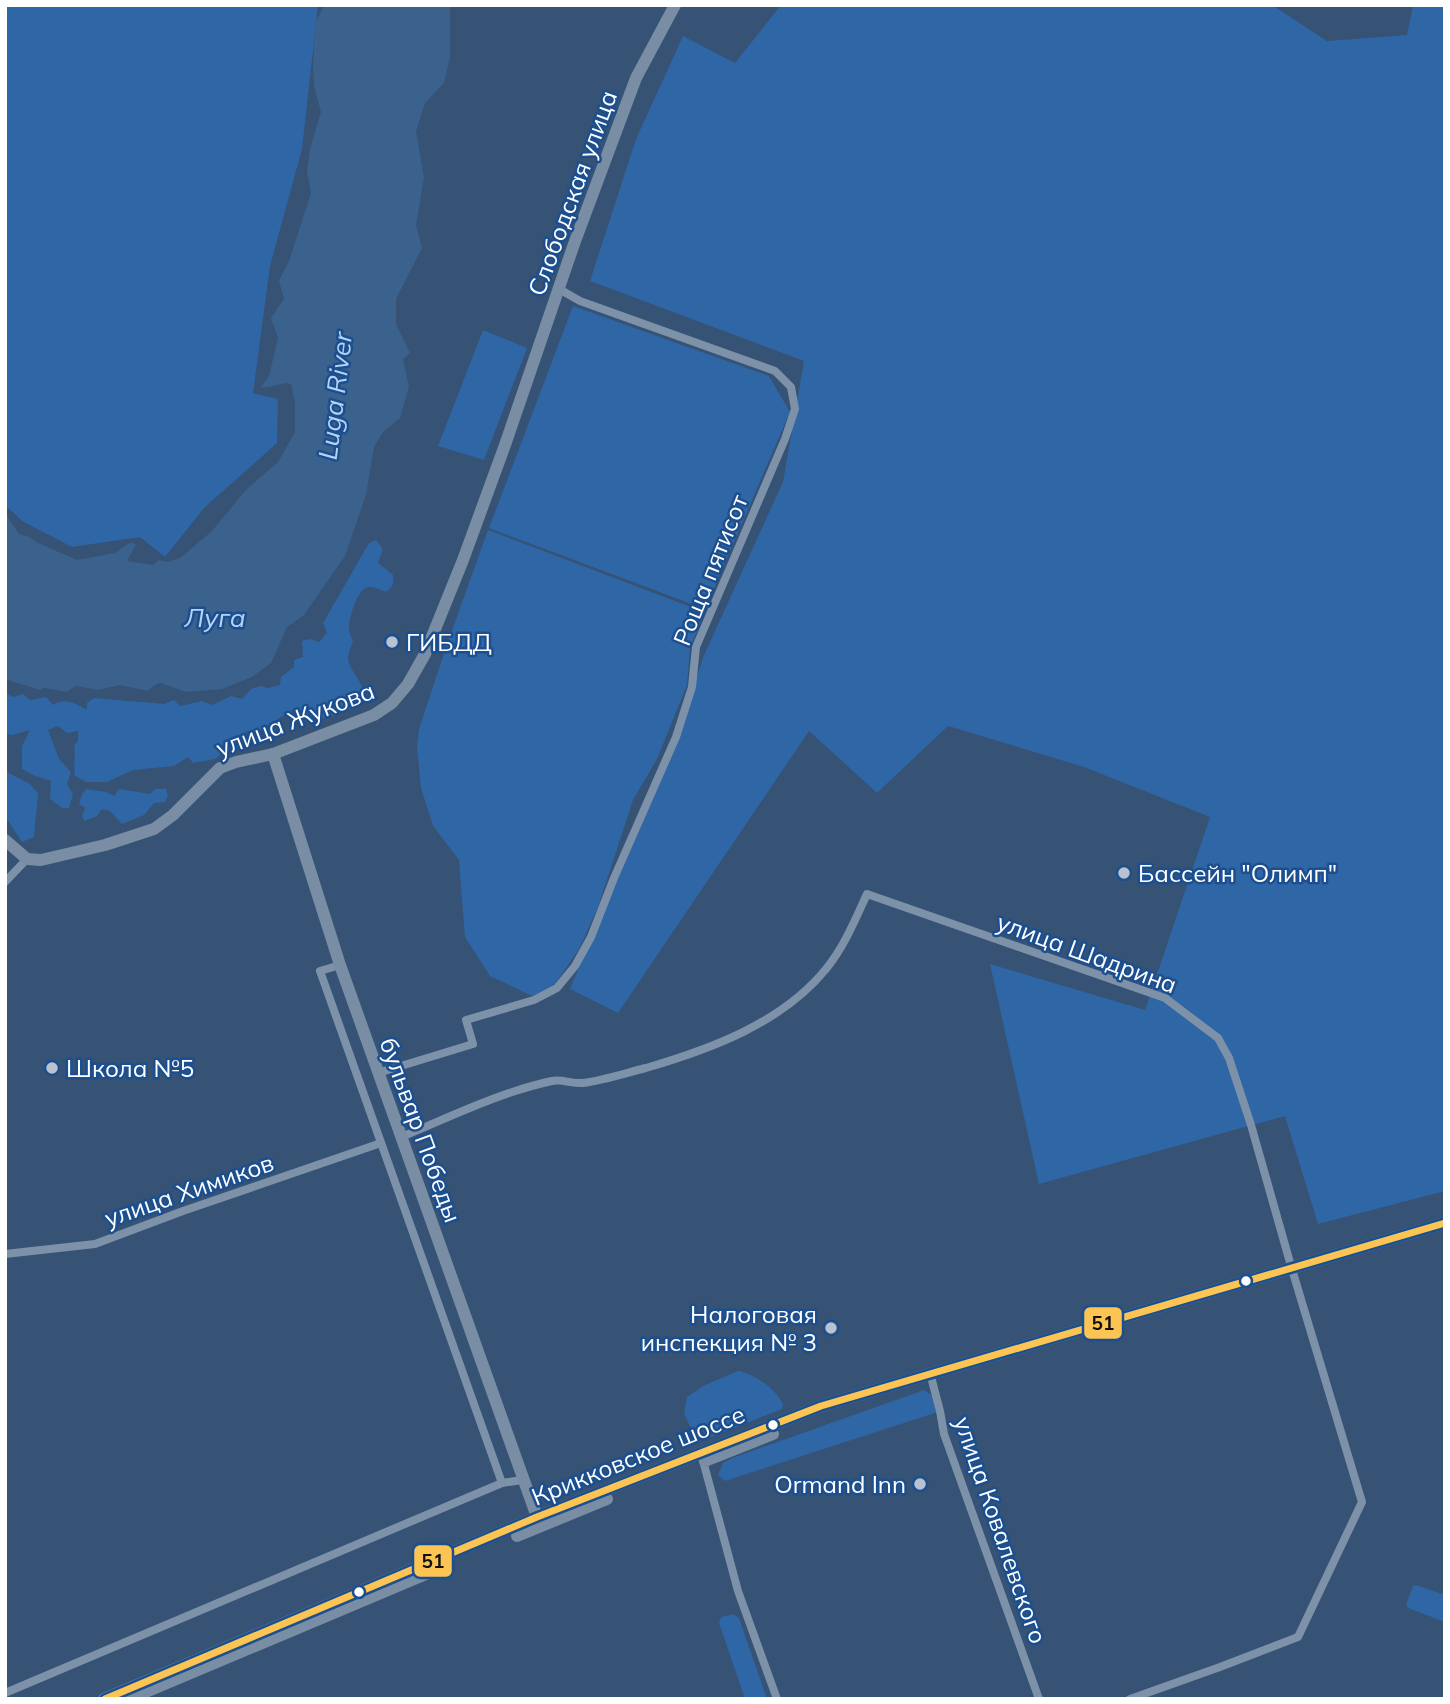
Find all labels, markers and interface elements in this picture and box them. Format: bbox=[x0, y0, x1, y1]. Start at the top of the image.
street label: Слободская улица bbox=[521, 86, 623, 300]
water label: Luga River bbox=[311, 329, 359, 462]
street label: Роща пятисот bbox=[666, 490, 754, 650]
water label: Луга bbox=[183, 601, 246, 634]
place label: ГИБДД bbox=[406, 627, 492, 657]
marker: ГИБДД bbox=[384, 634, 400, 650]
street label: улица Жукова bbox=[211, 675, 379, 763]
place label: Бассейн "Олимп" bbox=[1138, 858, 1337, 888]
marker: Бассейн "Олимп" bbox=[1116, 865, 1132, 881]
street label: улица Шадрина bbox=[993, 907, 1181, 999]
street label: бульвар Победы bbox=[374, 1034, 468, 1226]
place label: Школа №5 bbox=[66, 1053, 194, 1083]
marker: Школа №5 bbox=[44, 1060, 60, 1076]
street label: улица Химиков bbox=[101, 1147, 277, 1233]
unlabelled marker bbox=[1239, 1274, 1253, 1288]
place label: Налоговая инспекция № 3 bbox=[641, 1299, 817, 1357]
line badge: 51 bbox=[1083, 1306, 1123, 1340]
text: 51 bbox=[1092, 1311, 1114, 1335]
marker: Налоговая инспекция № 3 bbox=[823, 1320, 839, 1336]
street label: Крикковское шоссе bbox=[527, 1398, 749, 1512]
street label: улица Ковалевского bbox=[948, 1413, 1054, 1647]
unlabelled marker bbox=[766, 1418, 780, 1432]
place label: Ormand Inn bbox=[774, 1469, 906, 1499]
marker: Ormand Inn bbox=[912, 1476, 928, 1492]
line badge: 51 bbox=[413, 1544, 453, 1578]
text: 51 bbox=[422, 1549, 444, 1573]
unlabelled marker bbox=[352, 1585, 366, 1599]

